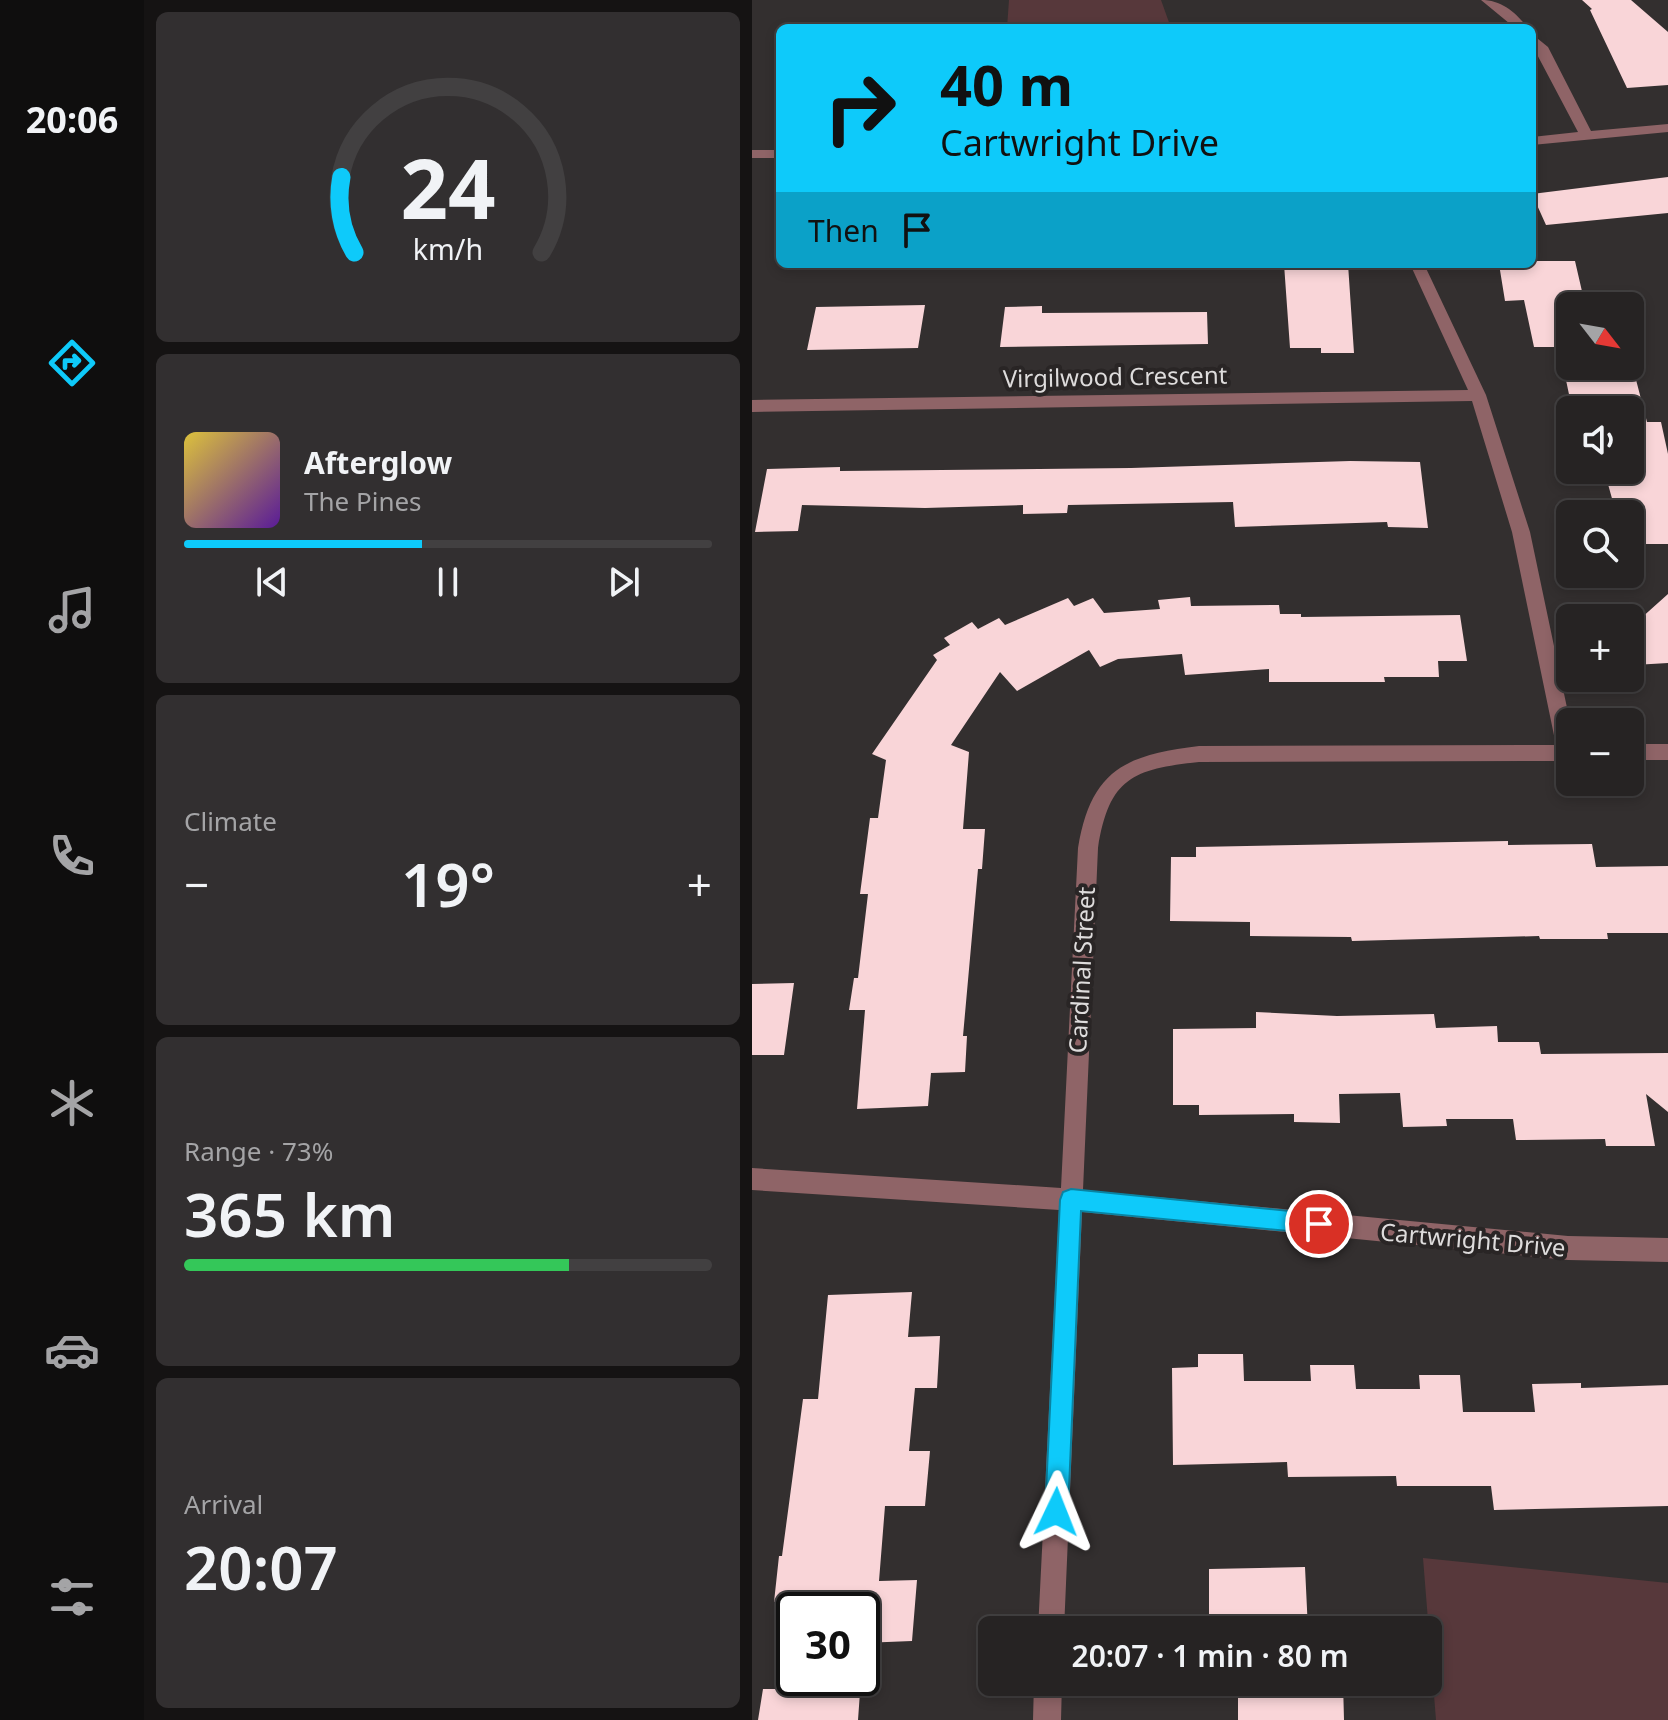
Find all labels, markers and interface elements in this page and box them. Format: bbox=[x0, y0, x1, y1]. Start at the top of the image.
text: 40 m bbox=[940, 46, 1073, 122]
icon: right bbox=[808, 56, 912, 160]
text: 20:06 bbox=[26, 95, 118, 144]
text: Cartwright Drive bbox=[940, 118, 1219, 167]
text: 24 bbox=[400, 129, 496, 242]
icon: arrive bbox=[895, 208, 939, 252]
text: Then bbox=[808, 210, 879, 251]
text: km/h bbox=[413, 229, 483, 268]
north arrow bbox=[1556, 292, 1644, 380]
map controls bbox=[1556, 292, 1644, 796]
icon: directions bbox=[44, 335, 100, 391]
street label: Virgilwood Crescent bbox=[1002, 358, 1228, 394]
button: sound bbox=[1556, 396, 1644, 484]
text: Afterglow bbox=[304, 442, 452, 483]
text: The Pines bbox=[304, 483, 422, 519]
button: search bbox=[1556, 500, 1644, 588]
icon: previous bbox=[250, 560, 294, 604]
icon: pause bbox=[426, 560, 470, 604]
icon: next bbox=[602, 560, 646, 604]
icon: music bbox=[44, 582, 100, 638]
button: + bbox=[1556, 604, 1644, 692]
button: − bbox=[1556, 708, 1644, 796]
text: Climate bbox=[184, 803, 277, 839]
icon: phone bbox=[44, 828, 100, 884]
text: 19° bbox=[401, 843, 495, 925]
text: − bbox=[184, 854, 209, 914]
text: + bbox=[687, 854, 712, 914]
street label: Cardinal Street bbox=[1060, 886, 1102, 1054]
icon: climate bbox=[44, 1075, 100, 1131]
text: Range · 73% bbox=[184, 1133, 333, 1169]
text: 365 km bbox=[184, 1173, 395, 1255]
pin bbox=[1285, 1190, 1353, 1258]
icon: arrive bbox=[1297, 1202, 1341, 1246]
street label: Cartwright Drive bbox=[1379, 1214, 1567, 1264]
icon: car bbox=[44, 1322, 100, 1378]
position arrow bbox=[1014, 1470, 1098, 1554]
text: Arrival bbox=[184, 1486, 263, 1522]
text: 20:07 bbox=[184, 1526, 338, 1608]
icon: filters bbox=[44, 1569, 100, 1625]
speed limit sign: 30 bbox=[776, 1592, 880, 1696]
text: 20:07 · 1 min · 80 m bbox=[1072, 1635, 1349, 1676]

